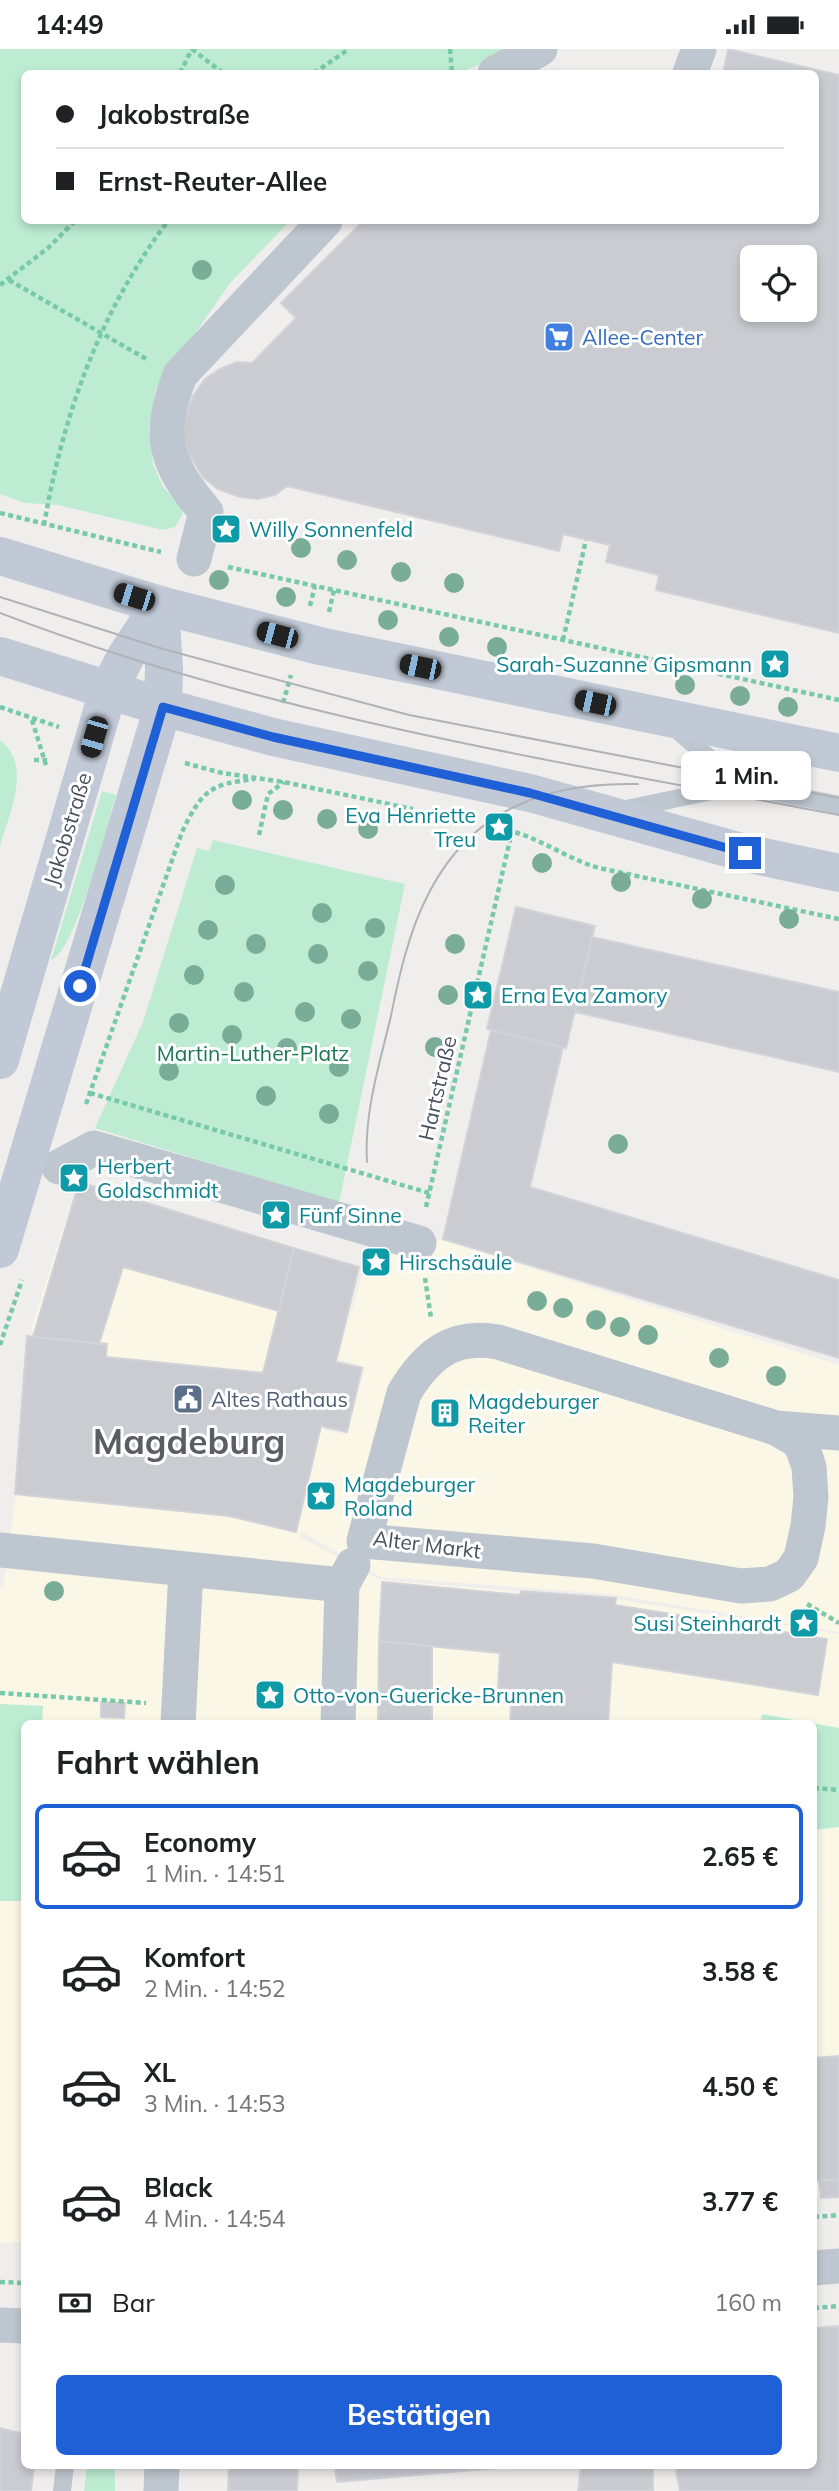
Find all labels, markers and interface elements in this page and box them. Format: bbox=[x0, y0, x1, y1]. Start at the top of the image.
text: 14:49 bbox=[35, 8, 104, 41]
text: Jakobstraße bbox=[98, 98, 250, 131]
text: Ernst-Reuter-Allee bbox=[98, 165, 327, 198]
map controls bbox=[740, 245, 817, 322]
button: locate bbox=[740, 245, 817, 322]
supermarket icon: Allee-Center bbox=[542, 320, 576, 354]
place label: Allee-Center bbox=[582, 324, 704, 350]
place icon: Willy Sonnenfeld bbox=[209, 512, 243, 546]
place label: Willy Sonnenfeld bbox=[249, 516, 413, 542]
car bbox=[111, 581, 158, 613]
car bbox=[254, 619, 301, 651]
place icon: Sarah-Suzanne Gipsmann bbox=[758, 647, 792, 681]
place label: Sarah-Suzanne Gipsmann bbox=[496, 651, 752, 677]
car bbox=[398, 652, 443, 682]
car bbox=[573, 688, 618, 718]
car bbox=[79, 714, 110, 760]
callout: 1 Min. bbox=[680, 751, 810, 801]
text: 1 Min. bbox=[713, 761, 779, 790]
street label: Jakobstraße bbox=[37, 769, 97, 889]
place label: Eva Henriette Treu bbox=[345, 802, 476, 852]
place icon: Eva Henriette Treu bbox=[482, 810, 516, 844]
route end bbox=[729, 837, 761, 869]
route start bbox=[64, 970, 96, 1002]
place icon: Erna Eva Zamory bbox=[461, 978, 495, 1012]
place label: Erna Eva Zamory bbox=[501, 982, 667, 1008]
street label: Hartstraße bbox=[412, 1033, 462, 1143]
park label: Martin-Luther-Platz bbox=[157, 1040, 349, 1066]
place label: Herbert Goldschmidt bbox=[97, 1153, 218, 1203]
place icon: Herbert Goldschmidt bbox=[57, 1161, 91, 1195]
place icon: Fünf Sinne bbox=[259, 1198, 293, 1232]
place label: Fünf Sinne bbox=[299, 1202, 402, 1228]
place icon: Hirschsäule bbox=[359, 1245, 393, 1279]
place label: Hirschsäule bbox=[399, 1249, 512, 1275]
public building icon: Altes Rathaus bbox=[171, 1382, 205, 1416]
place label: Altes Rathaus bbox=[211, 1386, 348, 1412]
place label: Magdeburger Reiter bbox=[468, 1388, 600, 1438]
building icon: Magdeburger Reiter bbox=[428, 1396, 462, 1430]
district label: Magdeburg bbox=[93, 1419, 285, 1463]
place label: Magdeburger Roland bbox=[344, 1471, 476, 1521]
place icon: Magdeburger Roland bbox=[304, 1479, 338, 1513]
street label: Alter Markt bbox=[372, 1524, 482, 1564]
place icon: Susi Steinhardt bbox=[787, 1606, 821, 1640]
place label: Susi Steinhardt bbox=[634, 1610, 781, 1636]
place icon: Otto-von-Guericke-Brunnen bbox=[253, 1678, 287, 1712]
place label: Otto-von-Guericke-Brunnen bbox=[293, 1682, 564, 1708]
text: Fahrt wählen bbox=[56, 1742, 260, 1782]
icon: car bbox=[60, 1825, 123, 1888]
text: Economy bbox=[144, 1826, 256, 1859]
text: 2.65 € bbox=[702, 1840, 778, 1873]
text: 1 Min. · 14:51 bbox=[144, 1859, 286, 1888]
icon: car bbox=[60, 1940, 123, 2003]
text: Komfort bbox=[144, 1941, 245, 1974]
text: 3.58 € bbox=[702, 1955, 778, 1988]
text: 2 Min. · 14:52 bbox=[144, 1974, 286, 2003]
icon: car bbox=[60, 2055, 123, 2118]
text: XL bbox=[144, 2056, 176, 2089]
text: 4.50 € bbox=[702, 2070, 778, 2103]
text: 3 Min. · 14:53 bbox=[144, 2089, 286, 2118]
icon: car bbox=[60, 2170, 123, 2233]
text: Black bbox=[144, 2171, 212, 2204]
text: 3.77 € bbox=[702, 2185, 778, 2218]
text: 4 Min. · 14:54 bbox=[144, 2204, 286, 2233]
icon: cash bbox=[56, 2284, 94, 2322]
text: Bar bbox=[112, 2286, 155, 2319]
text: 160 m bbox=[714, 2288, 782, 2317]
button: Bestätigen bbox=[56, 2375, 782, 2455]

